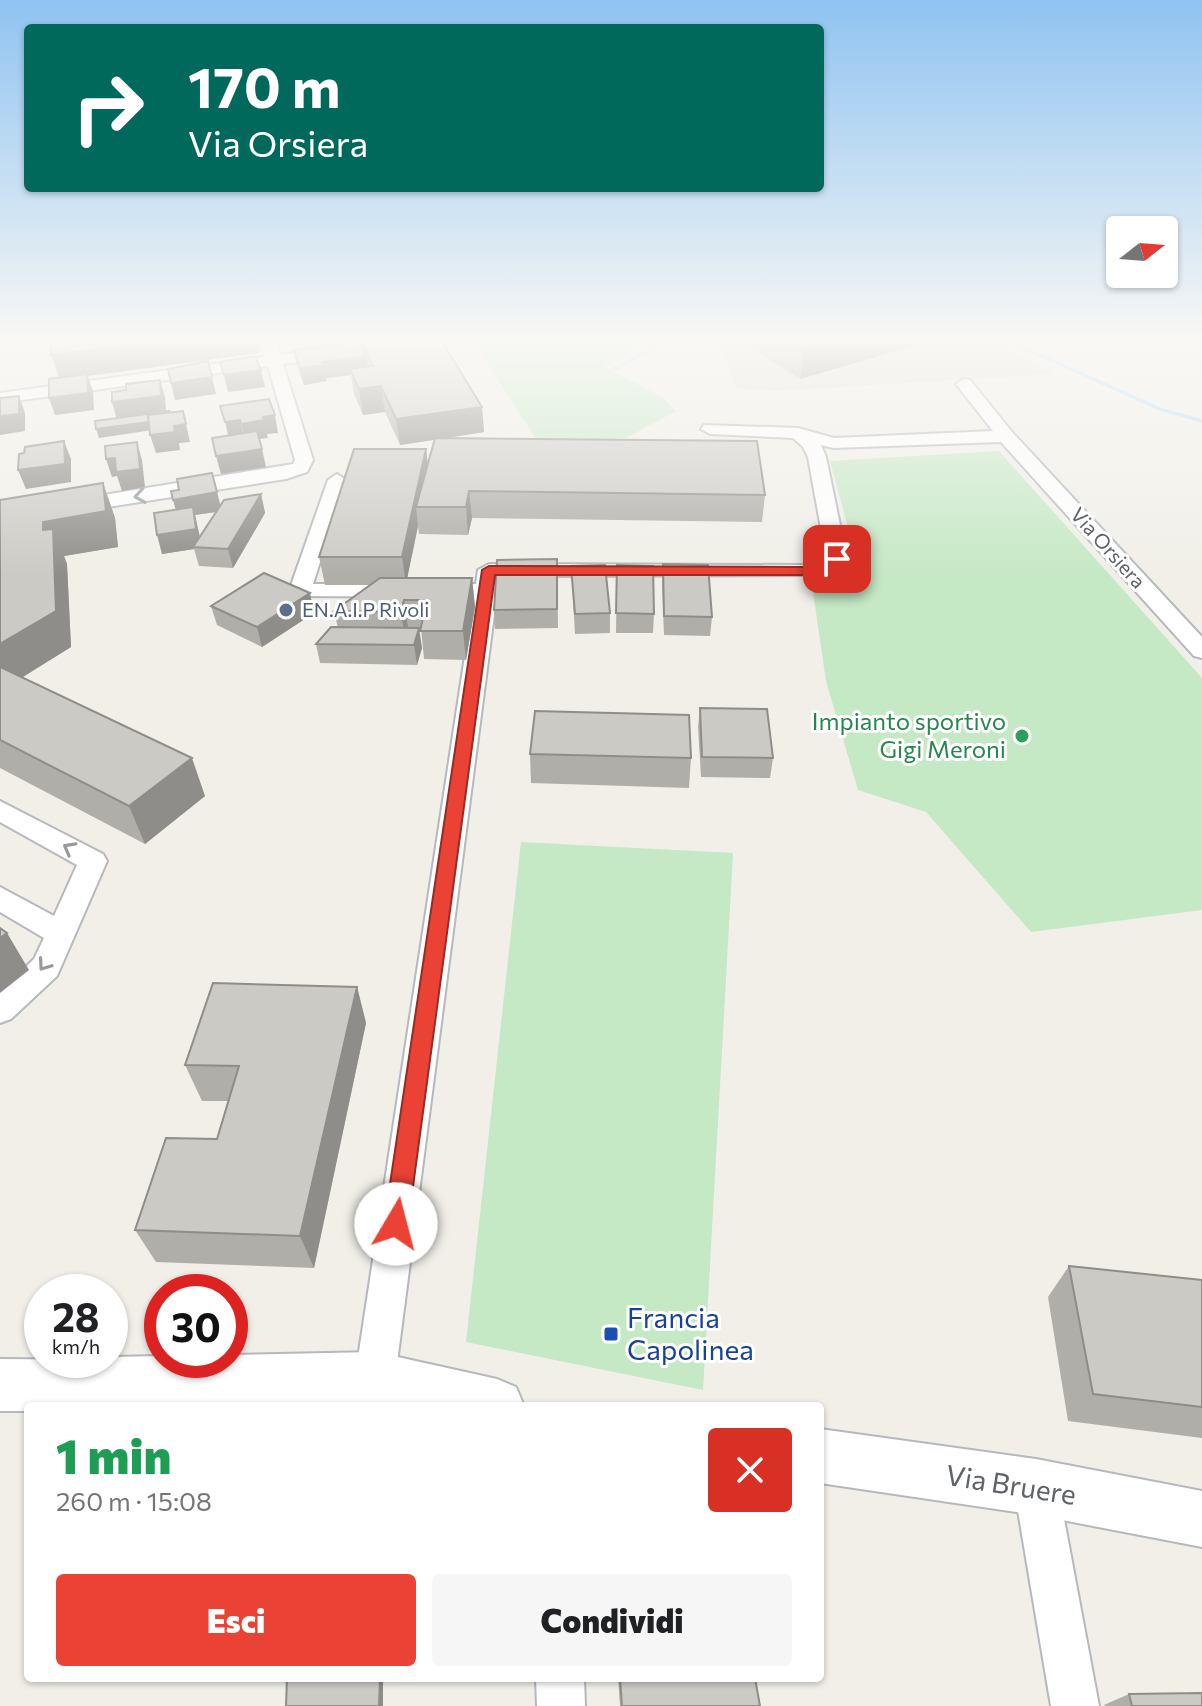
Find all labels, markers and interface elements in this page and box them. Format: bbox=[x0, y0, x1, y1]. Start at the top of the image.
text: 170 m bbox=[188, 51, 341, 120]
icon: right bbox=[56, 56, 160, 160]
text: Via Orsiera bbox=[188, 120, 368, 164]
north arrow bbox=[1106, 216, 1178, 288]
map controls bbox=[1106, 216, 1178, 288]
one-way arrow bbox=[134, 487, 147, 504]
street label: Via Orsiera bbox=[1066, 502, 1151, 593]
pin bbox=[803, 525, 871, 593]
icon: arrive bbox=[815, 537, 859, 581]
place label: EN.A.I.P Rivoli bbox=[302, 597, 430, 621]
marker: EN.A.I.P Rivoli bbox=[277, 601, 295, 619]
place label: Impianto sportivo Gigi Meroni bbox=[812, 706, 1006, 763]
marker: Impianto sportivo Gigi Meroni bbox=[1013, 727, 1031, 745]
one-way arrow bbox=[63, 843, 77, 858]
one-way arrow bbox=[39, 956, 54, 970]
position arrow bbox=[354, 1182, 438, 1266]
speed limit sign: 30 bbox=[144, 1274, 248, 1378]
text: 28 bbox=[52, 1291, 100, 1340]
place label: Francia Capolinea bbox=[627, 1300, 754, 1366]
marker: Francia Capolinea bbox=[602, 1325, 620, 1343]
text: km/h bbox=[52, 1334, 100, 1358]
text: 1 min bbox=[56, 1425, 171, 1484]
button: close bbox=[708, 1428, 792, 1512]
street label: Via Bruere bbox=[944, 1457, 1079, 1511]
text: 260 m · 15:08 bbox=[56, 1485, 212, 1516]
button: Esci bbox=[56, 1574, 416, 1666]
button: Condividi bbox=[432, 1574, 792, 1666]

